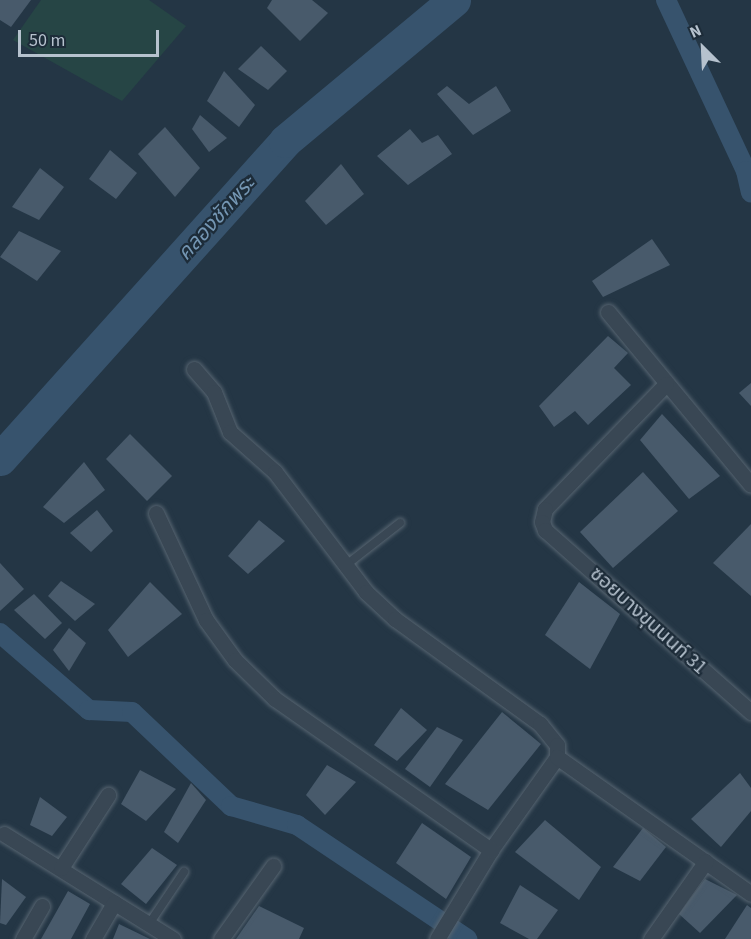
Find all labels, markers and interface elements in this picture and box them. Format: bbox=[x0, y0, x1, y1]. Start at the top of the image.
scale bar bbox=[21, 18, 162, 56]
north arrow bbox=[673, 18, 733, 78]
text: N bbox=[686, 19, 705, 44]
text: 50 m bbox=[29, 28, 65, 53]
water label: คลองชักพระ bbox=[172, 171, 260, 265]
street label: ซอยบางขุนนนท์ 31 bbox=[585, 562, 711, 680]

